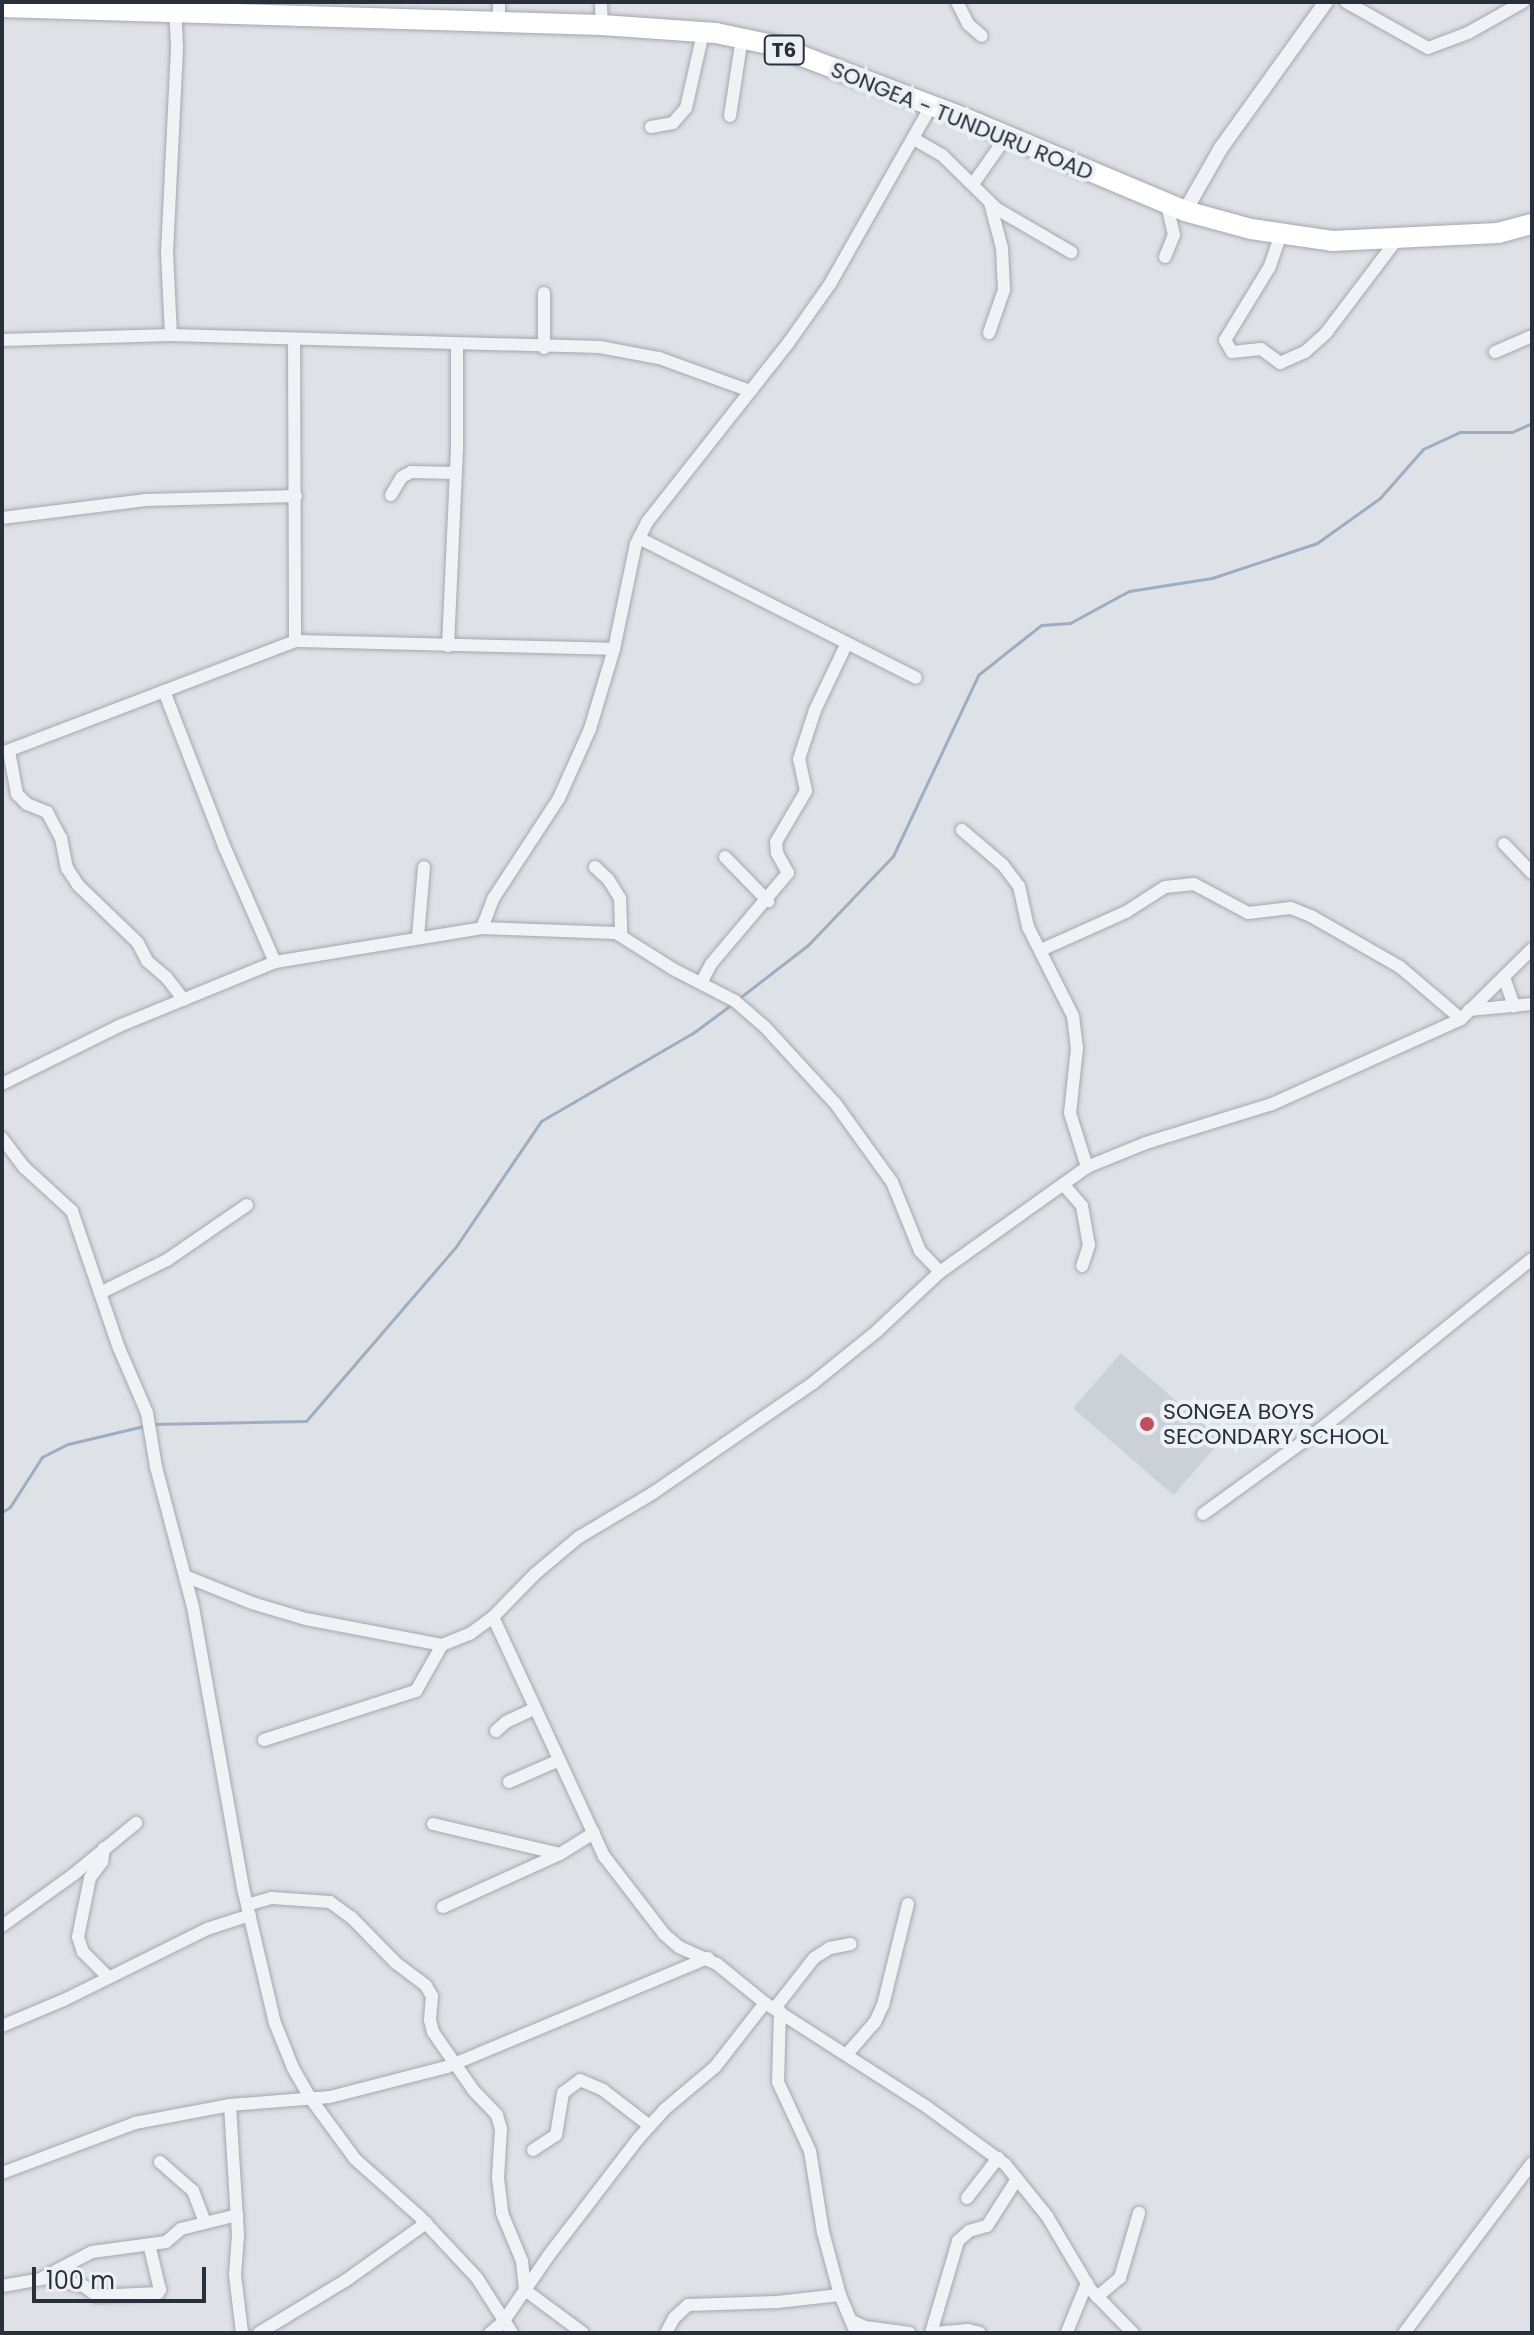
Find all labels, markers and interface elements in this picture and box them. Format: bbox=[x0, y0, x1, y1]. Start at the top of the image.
road number: T6 bbox=[762, 34, 806, 66]
street label: SONGEA - TUNDURU ROAD bbox=[827, 56, 1097, 186]
place label: SONGEA BOYS SECONDARY SCHOOL bbox=[1163, 1398, 1389, 1450]
marker: SONGEA BOYS SECONDARY SCHOOL bbox=[1138, 1415, 1156, 1433]
scale bar bbox=[36, 2251, 210, 2301]
text: 100 m bbox=[46, 2264, 115, 2297]

